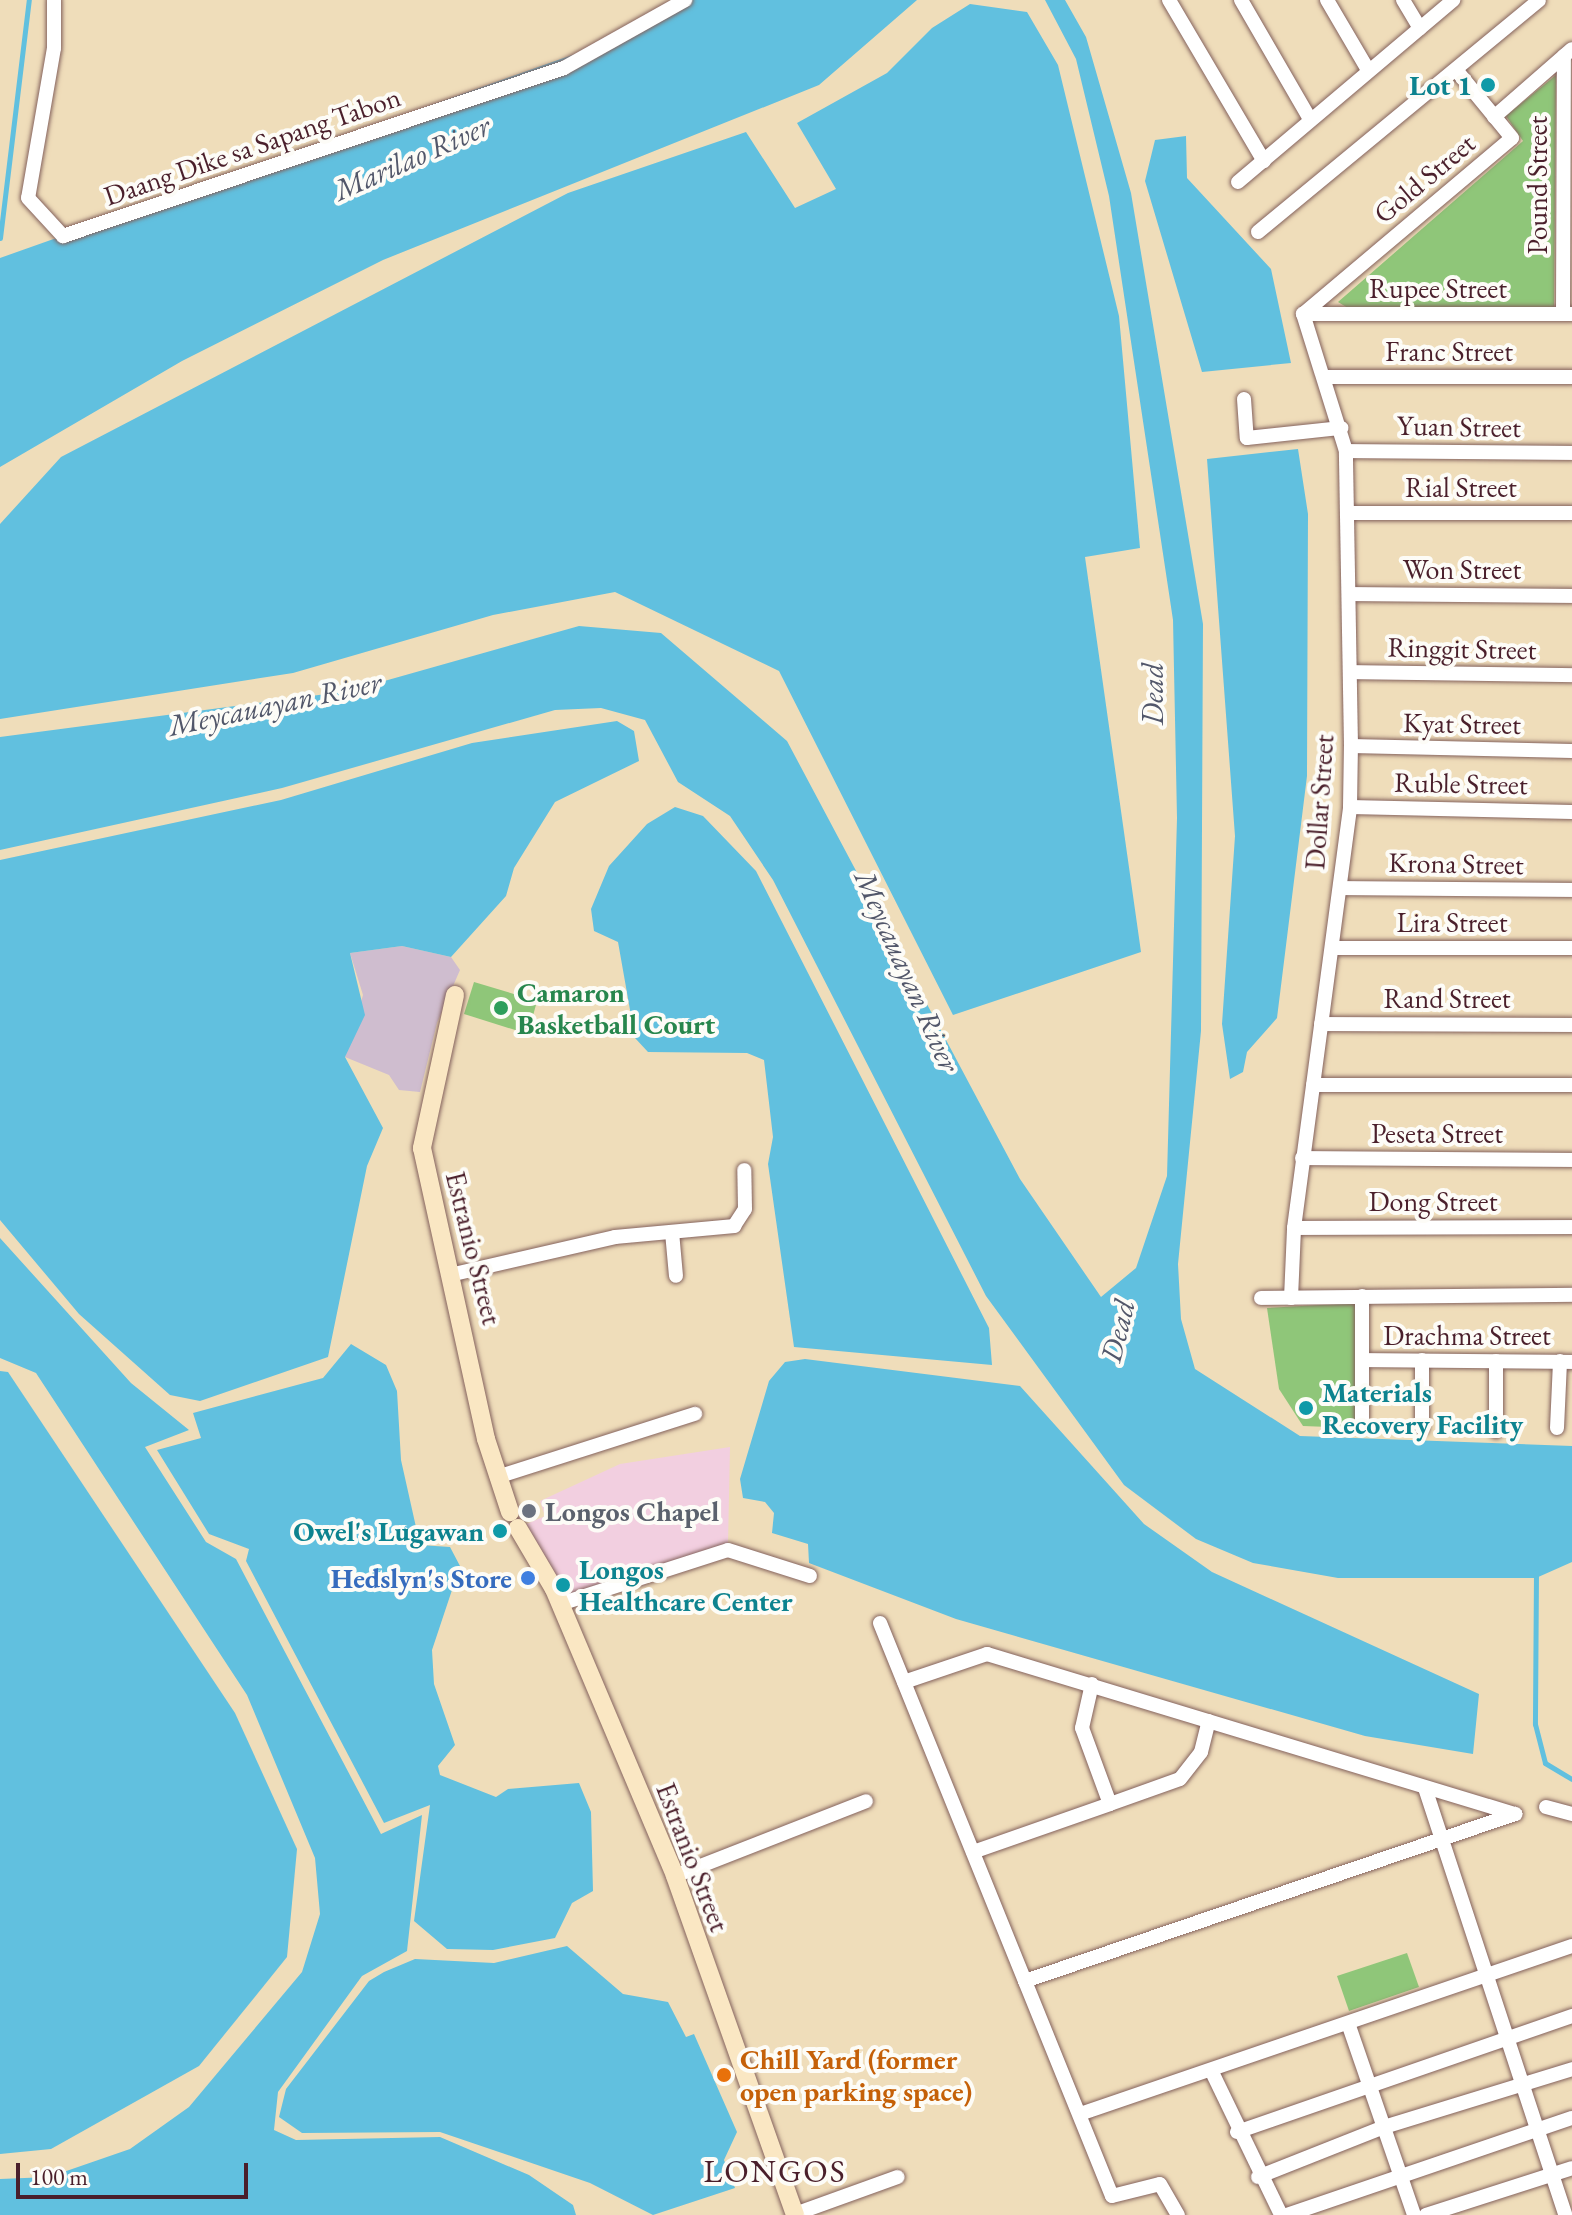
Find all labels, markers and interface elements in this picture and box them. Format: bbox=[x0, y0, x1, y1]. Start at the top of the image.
place label: Lot 1 bbox=[1409, 68, 1472, 102]
marker: Lot 1 bbox=[1479, 76, 1497, 94]
street label: Daang Dike sa Sapang Tabon bbox=[99, 79, 405, 213]
water label: Marilao River bbox=[328, 108, 496, 208]
street label: Pound Street bbox=[1520, 116, 1554, 254]
street label: Gold Street bbox=[1367, 126, 1481, 230]
street label: Rupee Street bbox=[1369, 271, 1507, 305]
street label: Franc Street bbox=[1385, 334, 1513, 368]
street label: Yuan Street bbox=[1397, 408, 1521, 444]
street label: Rial Street bbox=[1405, 470, 1517, 504]
street label: Won Street bbox=[1403, 552, 1521, 586]
street label: Ringgit Street bbox=[1387, 630, 1537, 666]
water label: Dead bbox=[1135, 663, 1171, 725]
water label: Meycauayan River bbox=[165, 664, 385, 744]
street label: Kyat Street bbox=[1403, 705, 1521, 741]
street label: Dollar Street bbox=[1298, 733, 1340, 871]
street label: Ruble Street bbox=[1394, 765, 1528, 801]
street label: Krona Street bbox=[1388, 845, 1524, 881]
water label: Meycauayan River bbox=[847, 865, 967, 1077]
street label: Lira Street bbox=[1397, 905, 1507, 939]
place label: Camaron Basketball Court bbox=[517, 975, 715, 1041]
street label: Rand Street bbox=[1383, 981, 1511, 1015]
marker: Camaron Basketball Court bbox=[492, 999, 510, 1017]
street label: Peseta Street bbox=[1371, 1116, 1503, 1150]
street label: Estranio Street bbox=[439, 1168, 509, 1328]
street label: Dong Street bbox=[1368, 1184, 1498, 1218]
water label: Dead bbox=[1093, 1296, 1143, 1366]
street label: Drachma Street bbox=[1383, 1318, 1551, 1352]
place label: Materials Recovery Facility bbox=[1322, 1375, 1523, 1441]
marker: Materials Recovery Facility bbox=[1297, 1399, 1315, 1417]
place label: Longos Chapel bbox=[545, 1494, 719, 1528]
marker: Longos Chapel bbox=[520, 1502, 538, 1520]
place label: Owel's Lugawan bbox=[293, 1514, 484, 1548]
marker: Owel's Lugawan bbox=[491, 1522, 509, 1540]
place label: Longos Healthcare Center bbox=[579, 1552, 793, 1618]
place label: Hedslyn's Store bbox=[331, 1561, 512, 1595]
marker: Hedslyn's Store bbox=[519, 1569, 537, 1587]
marker: Longos Healthcare Center bbox=[554, 1576, 572, 1594]
street label: Estranio Street bbox=[649, 1778, 737, 1936]
place label: Chill Yard (former open parking space) bbox=[740, 2042, 972, 2108]
marker: Chill Yard (former open parking space) bbox=[715, 2066, 733, 2084]
scale bar bbox=[20, 2147, 252, 2197]
district label: LONGOS bbox=[703, 2152, 847, 2190]
text: 100 m bbox=[30, 2161, 88, 2192]

